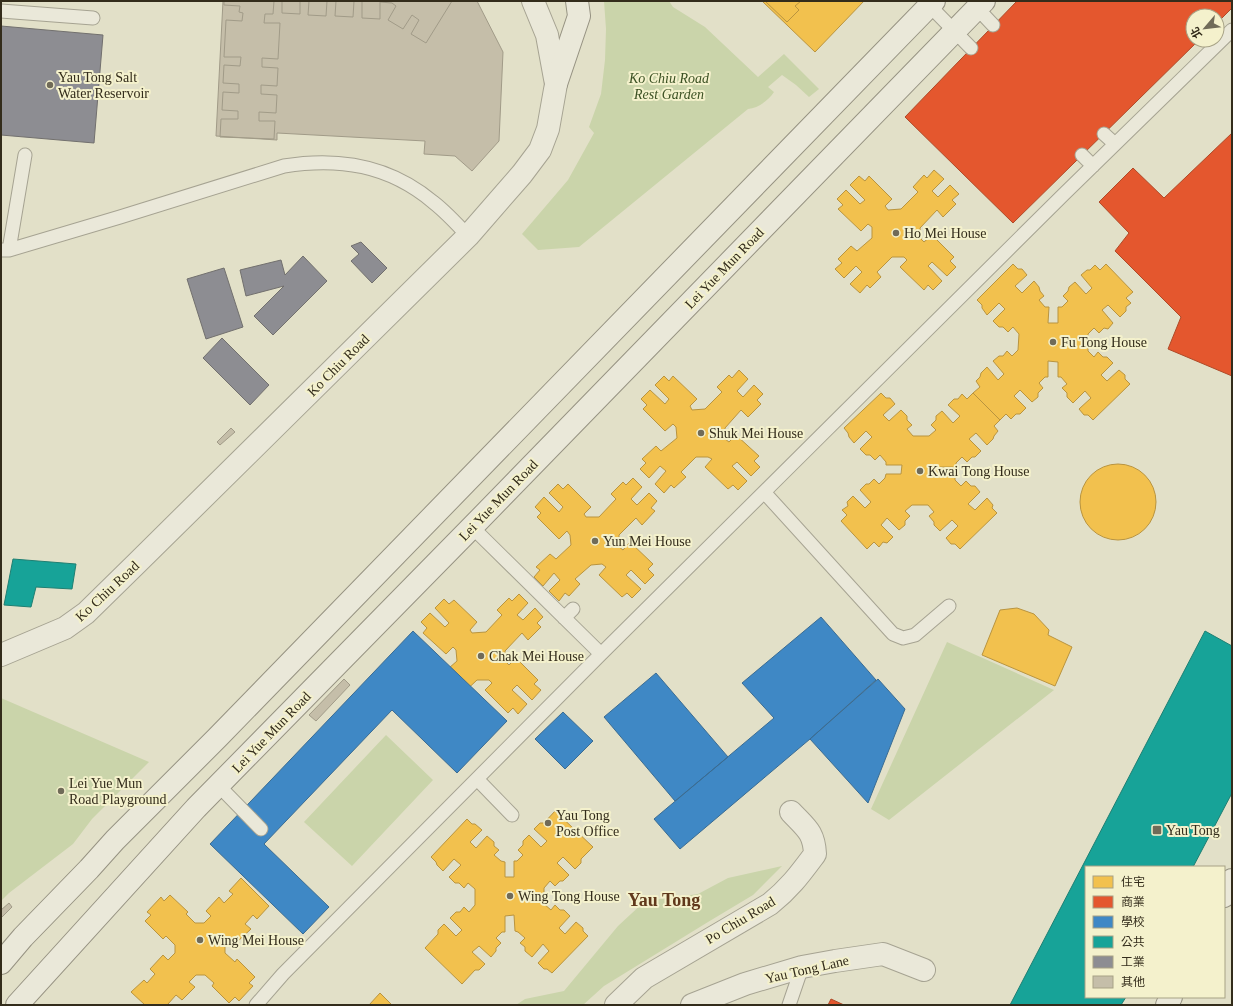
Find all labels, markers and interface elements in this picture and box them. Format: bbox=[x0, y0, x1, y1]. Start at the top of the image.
north arrow bbox=[1185, 8, 1225, 48]
text: 北 bbox=[1188, 25, 1204, 40]
place label: Yau Tong Salt Water Reservoir bbox=[58, 70, 149, 101]
park label: Ko Chiu Road Rest Garden bbox=[628, 71, 710, 102]
marker: Yau Tong Salt Water Reservoir bbox=[45, 80, 55, 90]
street label: Lei Yue Mun Road bbox=[682, 225, 767, 312]
place label: Ho Mei House bbox=[904, 226, 986, 241]
marker: Ho Mei House bbox=[891, 228, 901, 238]
street label: Ko Chiu Road bbox=[304, 331, 372, 399]
place label: Fu Tong House bbox=[1061, 335, 1147, 350]
marker: Fu Tong House bbox=[1048, 337, 1058, 347]
place label: Shuk Mei House bbox=[709, 426, 803, 441]
marker: Shuk Mei House bbox=[696, 428, 706, 438]
street label: Lei Yue Mun Road bbox=[456, 457, 541, 544]
place label: Kwai Tong House bbox=[928, 464, 1029, 479]
marker: Kwai Tong House bbox=[915, 466, 925, 476]
place label: Yun Mei House bbox=[603, 534, 691, 549]
marker: Yun Mei House bbox=[590, 536, 600, 546]
street label: Ko Chiu Road bbox=[73, 558, 142, 624]
place label: Chak Mei House bbox=[489, 649, 584, 664]
marker: Chak Mei House bbox=[476, 651, 486, 661]
street label: Lei Yue Mun Road bbox=[229, 689, 314, 776]
place label: Lei Yue Mun Road Playground bbox=[69, 776, 167, 807]
marker: Lei Yue Mun Road Playground bbox=[56, 786, 66, 796]
place label: Yau Tong Post Office bbox=[556, 808, 619, 839]
marker: Yau Tong Post Office bbox=[543, 818, 553, 828]
place label: Yau Tong bbox=[1166, 823, 1220, 838]
marker: Yau Tong bbox=[1151, 824, 1163, 836]
legend bbox=[1085, 866, 1225, 998]
text: 住宅 bbox=[1121, 875, 1145, 889]
place label: Wing Tong House bbox=[518, 889, 620, 904]
district label: Yau Tong bbox=[628, 890, 700, 910]
marker: Wing Tong House bbox=[505, 891, 515, 901]
street label: Po Chiu Road bbox=[703, 894, 778, 947]
text: 商業 bbox=[1121, 895, 1145, 909]
text: 學校 bbox=[1121, 915, 1145, 929]
place label: Wing Mei House bbox=[208, 933, 304, 948]
marker: Wing Mei House bbox=[195, 935, 205, 945]
text: 公共 bbox=[1121, 935, 1145, 949]
street label: Yau Tong Lane bbox=[764, 953, 850, 986]
text: 工業 bbox=[1121, 955, 1145, 969]
text: 其他 bbox=[1121, 975, 1145, 989]

